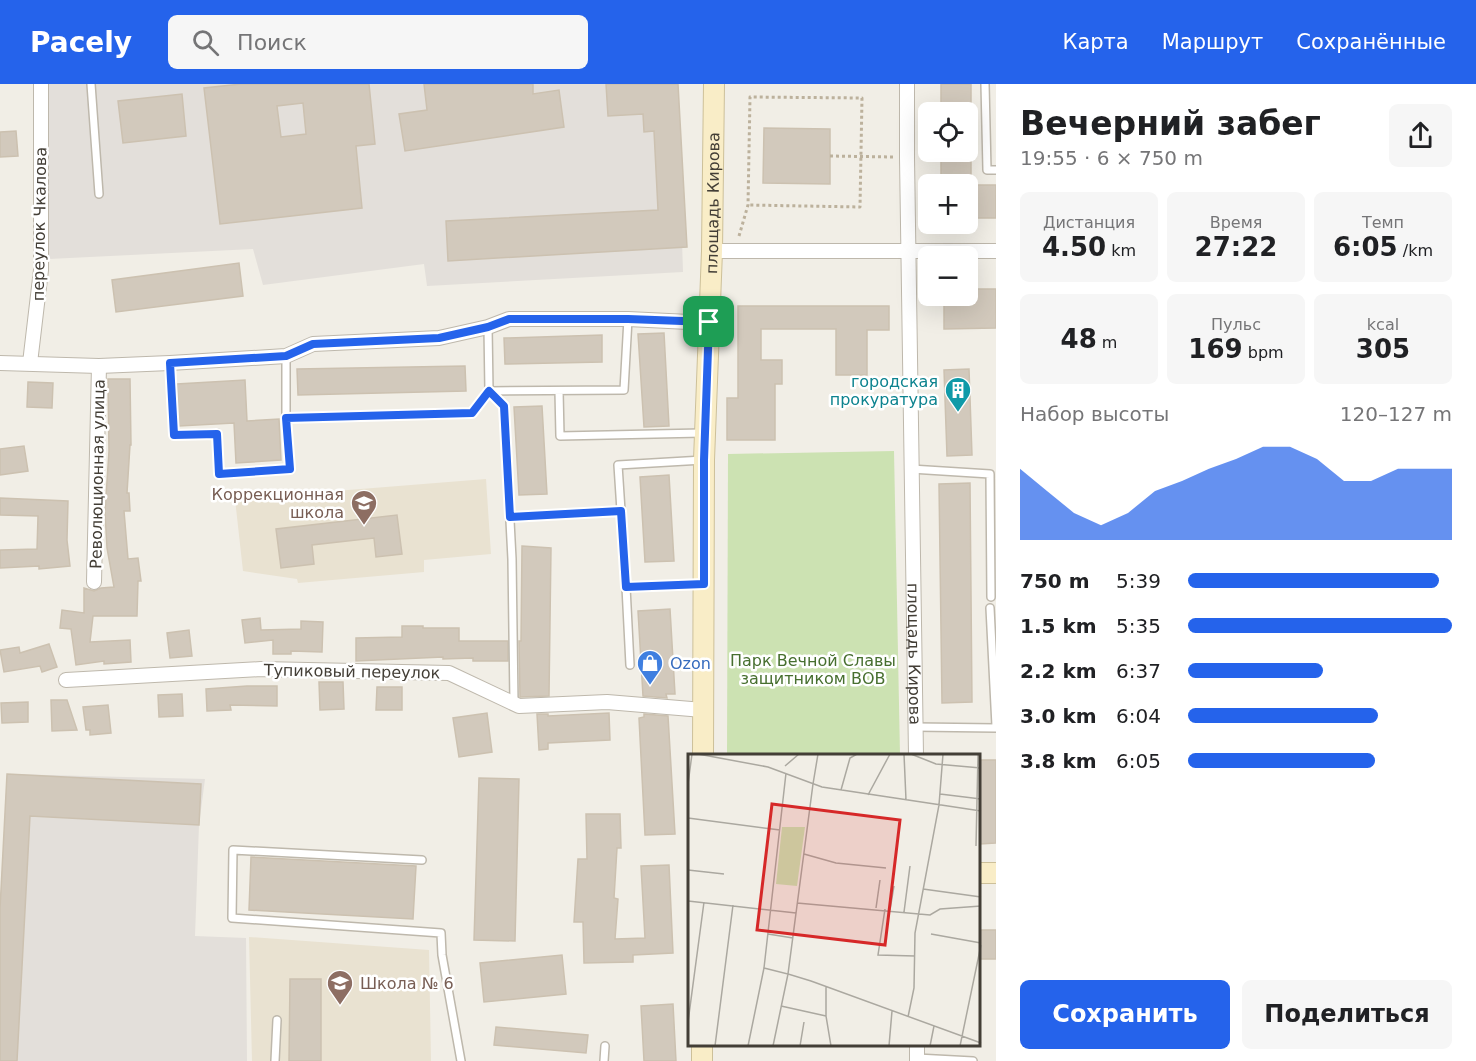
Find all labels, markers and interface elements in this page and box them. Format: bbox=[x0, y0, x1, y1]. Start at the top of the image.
search box bbox=[168, 15, 588, 69]
text: Pacely bbox=[30, 26, 132, 59]
icon: search bbox=[189, 26, 222, 59]
text: Поиск bbox=[237, 30, 307, 55]
text: Карта bbox=[1063, 30, 1129, 54]
text: Маршрут bbox=[1162, 30, 1263, 54]
text: Сохранённые bbox=[1296, 30, 1446, 54]
map controls bbox=[918, 102, 978, 306]
button: locate bbox=[918, 102, 978, 162]
text: Вечерний забег bbox=[1020, 104, 1321, 143]
button: share bbox=[1389, 104, 1452, 167]
street label: площадь Кирова bbox=[702, 132, 723, 274]
text: 19:55 · 6 × 750 m bbox=[1020, 146, 1203, 170]
street label: переулок Чкалова bbox=[29, 147, 50, 301]
button: + bbox=[918, 174, 978, 234]
text: Дистанция bbox=[1043, 213, 1135, 232]
text: Время bbox=[1210, 213, 1262, 232]
text: Темп bbox=[1362, 213, 1404, 232]
text: 4.50 bbox=[1042, 232, 1106, 262]
text: 27:22 bbox=[1195, 232, 1277, 262]
text: 6:05 bbox=[1333, 232, 1398, 262]
text: km bbox=[1106, 241, 1136, 260]
text: /km bbox=[1398, 241, 1433, 260]
button: − bbox=[918, 246, 978, 306]
pin bbox=[683, 296, 734, 347]
icon: arrive bbox=[692, 305, 725, 338]
text: Пульс bbox=[1211, 315, 1261, 334]
text: kcal bbox=[1367, 315, 1399, 334]
text: 48 bbox=[1061, 324, 1097, 354]
text: m bbox=[1097, 333, 1117, 352]
text: 169 bbox=[1188, 334, 1243, 364]
text: 305 bbox=[1356, 334, 1410, 364]
text: bpm bbox=[1243, 343, 1284, 362]
place label: городская прокуратура bbox=[830, 372, 938, 409]
building icon: городская прокуратура bbox=[943, 375, 973, 413]
street label: Революционная улица bbox=[86, 379, 109, 569]
text: Набор высоты bbox=[1020, 402, 1169, 426]
text: 120–127 m bbox=[1340, 402, 1452, 426]
place label: Коррекционная школа bbox=[212, 485, 344, 522]
school or university icon: Коррекционная школа bbox=[349, 488, 379, 526]
text: 750 m bbox=[1020, 569, 1090, 593]
text: 5:39 bbox=[1116, 569, 1161, 593]
street label: площадь Кирова bbox=[903, 583, 925, 725]
text: 1.5 km bbox=[1020, 614, 1097, 638]
text: 5:35 bbox=[1116, 614, 1161, 638]
shop icon: Ozon bbox=[635, 648, 665, 686]
park label: Парк Вечной Славы защитником ВОВ bbox=[730, 651, 896, 688]
place label: Ozon bbox=[670, 654, 711, 673]
text: 2.2 km bbox=[1020, 659, 1097, 683]
text: 6:37 bbox=[1116, 659, 1161, 683]
street label: Тупиковый переулок bbox=[263, 660, 441, 683]
text: 3.0 km bbox=[1020, 704, 1097, 728]
text: 6:04 bbox=[1116, 704, 1161, 728]
text: 3.8 km bbox=[1020, 749, 1097, 773]
text: 6:05 bbox=[1116, 749, 1161, 773]
inset map bbox=[688, 754, 981, 1046]
school or university icon: Школа № 6 bbox=[325, 968, 355, 1006]
place label: Школа № 6 bbox=[360, 974, 454, 993]
button: Сохранить bbox=[1020, 980, 1230, 1049]
button: Поделиться bbox=[1242, 980, 1452, 1049]

